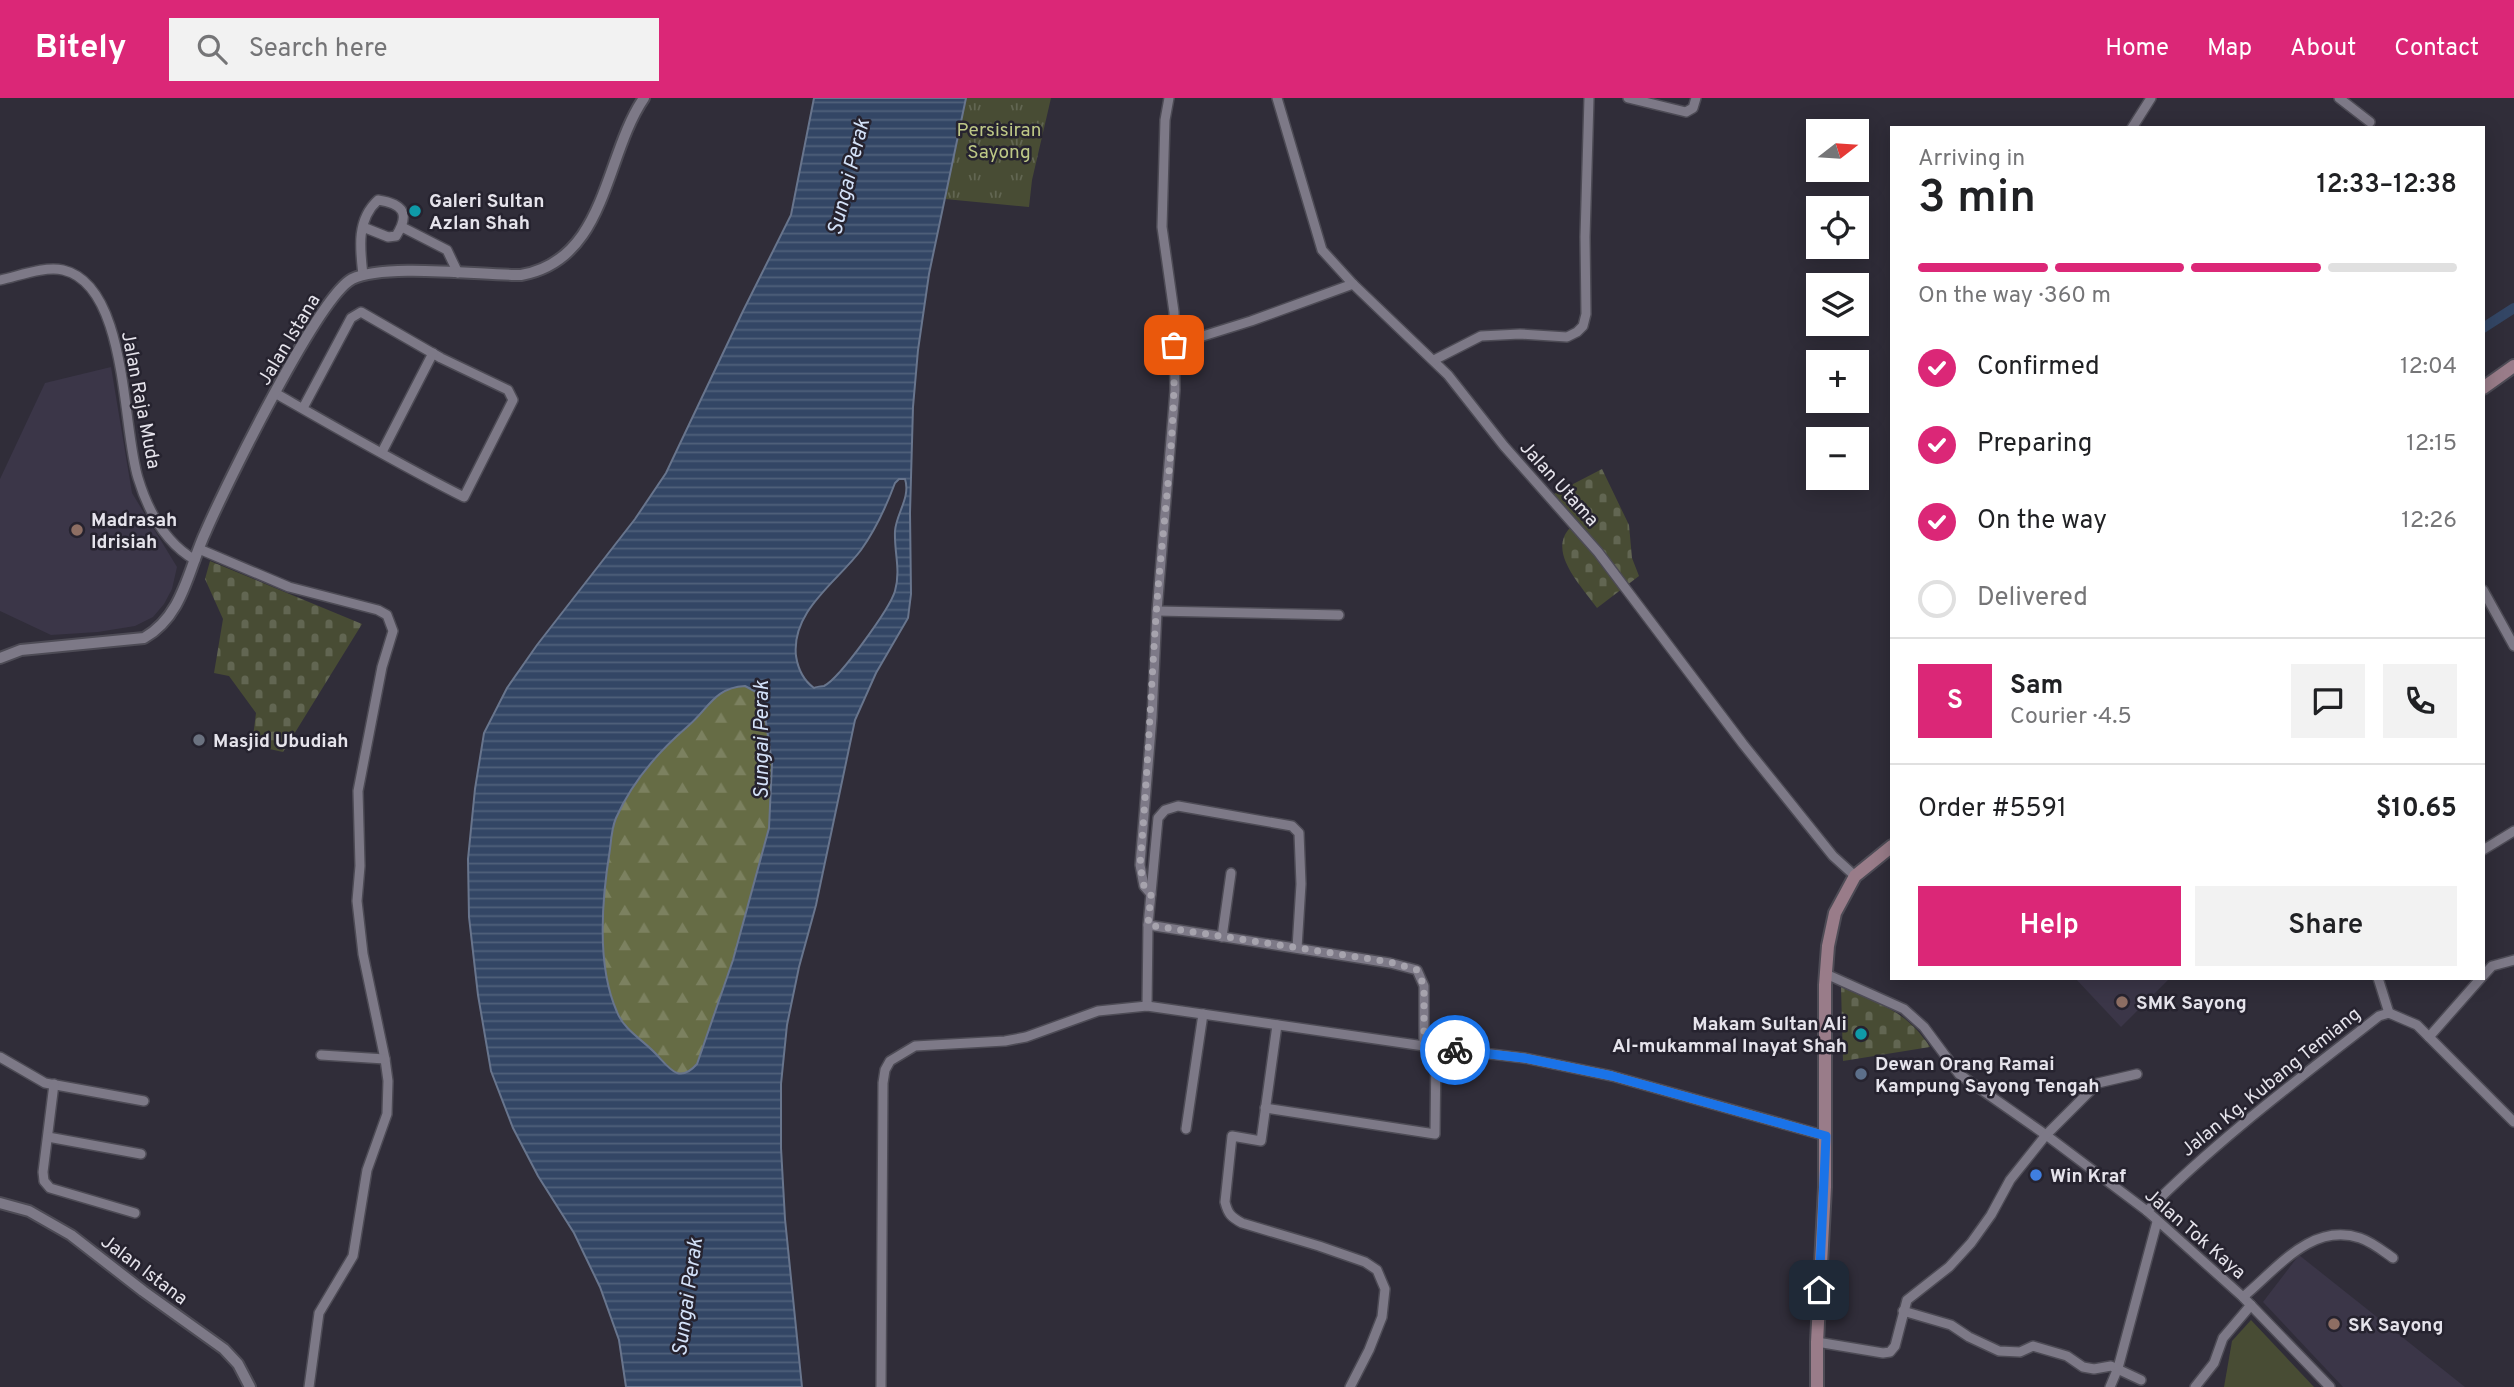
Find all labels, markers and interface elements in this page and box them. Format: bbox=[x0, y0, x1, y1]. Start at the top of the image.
search box bbox=[169, 18, 659, 81]
text: Bitely bbox=[35, 28, 127, 70]
icon: search bbox=[193, 30, 231, 68]
text: Search here bbox=[249, 33, 388, 66]
text: Home bbox=[2105, 34, 2169, 64]
text: Map bbox=[2207, 34, 2252, 64]
text: About bbox=[2290, 34, 2356, 64]
text: Contact bbox=[2394, 34, 2479, 64]
water label: Sungai Perak bbox=[822, 116, 877, 238]
park label: Persisiran Sayong bbox=[956, 119, 1042, 165]
north arrow bbox=[1806, 119, 1869, 182]
map controls bbox=[1806, 119, 1869, 490]
text: Arriving in bbox=[1918, 145, 2025, 174]
text: 12:33–12:38 bbox=[2317, 169, 2457, 202]
text: 3 min bbox=[1918, 170, 2036, 229]
place label: Galeri Sultan Azlan Shah bbox=[429, 190, 544, 236]
button: locate bbox=[1806, 196, 1869, 259]
marker: Galeri Sultan Azlan Shah bbox=[407, 203, 423, 219]
button: layers bbox=[1806, 273, 1869, 336]
text: On the way · 360 m bbox=[1918, 282, 2111, 311]
street label: Jalan Istana bbox=[253, 290, 326, 390]
pin bbox=[1144, 315, 1204, 375]
icon: bag bbox=[1155, 326, 1193, 364]
street label: Jalan Raja Muda bbox=[115, 330, 165, 471]
icon: check bbox=[1918, 349, 1956, 387]
button: + bbox=[1806, 350, 1869, 413]
text: Confirmed bbox=[1977, 351, 2100, 384]
text: 12:04 bbox=[2400, 353, 2457, 382]
icon: check bbox=[1918, 426, 1956, 464]
button: − bbox=[1806, 427, 1869, 490]
text: Preparing bbox=[1977, 428, 2092, 461]
text: 12:15 bbox=[2406, 430, 2457, 459]
street label: Jalan Utama bbox=[1514, 436, 1603, 532]
icon: check bbox=[1918, 503, 1956, 541]
text: On the way bbox=[1977, 505, 2107, 538]
text: 12:26 bbox=[2401, 507, 2457, 536]
place label: Madrasah Idrisiah bbox=[91, 509, 177, 555]
marker: Madrasah Idrisiah bbox=[69, 522, 85, 538]
text: Delivered bbox=[1977, 582, 2088, 615]
button: chat bbox=[2291, 664, 2365, 738]
button: phone bbox=[2383, 664, 2457, 738]
text: Sam bbox=[2010, 670, 2063, 703]
water label: Sungai Perak bbox=[749, 680, 776, 800]
text: S bbox=[1947, 685, 1963, 718]
text: Courier · 4.5 bbox=[2010, 703, 2132, 732]
place label: Masjid Ubudiah bbox=[213, 730, 349, 754]
marker: Masjid Ubudiah bbox=[191, 732, 207, 748]
text: Order #5591 bbox=[1918, 793, 2067, 826]
text: $10.65 bbox=[2376, 793, 2457, 826]
button: Help bbox=[1918, 886, 2181, 966]
button: Share bbox=[2195, 886, 2457, 966]
place label: SMK Sayong bbox=[2136, 992, 2247, 1016]
marker: SMK Sayong bbox=[2114, 994, 2130, 1010]
street label: Jalan Kg. Kubang Temiang bbox=[2176, 1003, 2366, 1163]
place label: Makam Sultan Ali Al-mukammal Inayat Shah bbox=[1612, 1013, 1847, 1059]
courier bbox=[1420, 1015, 1490, 1085]
marker: Makam Sultan Ali Al-mukammal Inayat Shah bbox=[1853, 1026, 1869, 1042]
icon: bike bbox=[1436, 1031, 1474, 1069]
place label: Dewan Orang Ramai Kampung Sayong Tengah bbox=[1875, 1053, 2100, 1099]
marker: Dewan Orang Ramai Kampung Sayong Tengah bbox=[1853, 1066, 1869, 1082]
place label: Win Kraf bbox=[2050, 1165, 2126, 1189]
marker: Win Kraf bbox=[2028, 1167, 2044, 1183]
street label: Jalan Tok Kaya bbox=[2139, 1184, 2250, 1285]
street label: Jalan Istana bbox=[96, 1230, 192, 1311]
water label: Sungai Perak bbox=[667, 1236, 710, 1358]
pin bbox=[1789, 1260, 1849, 1320]
icon: home bbox=[1800, 1271, 1838, 1309]
place label: SK Sayong bbox=[2348, 1314, 2443, 1338]
marker: SK Sayong bbox=[2326, 1316, 2342, 1332]

